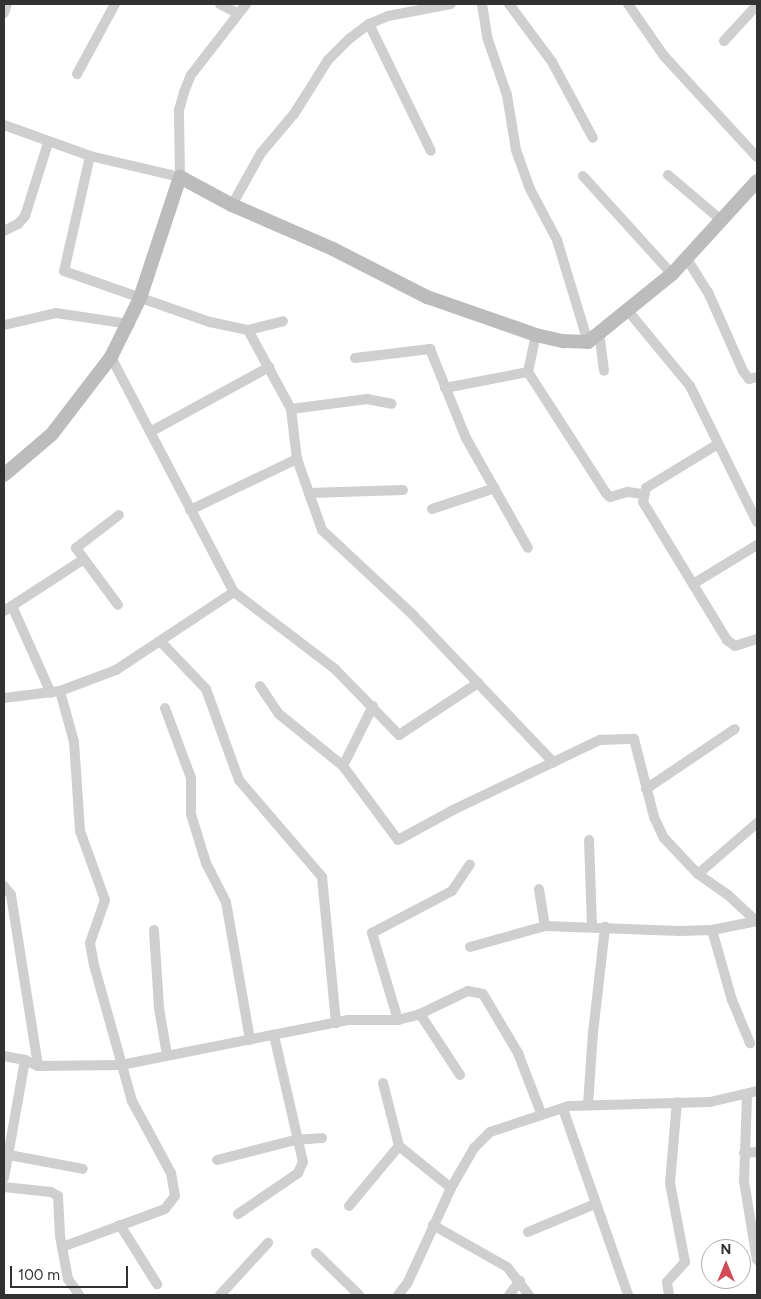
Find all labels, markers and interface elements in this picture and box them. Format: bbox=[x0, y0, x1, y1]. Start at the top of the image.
north arrow bbox=[701, 1239, 751, 1289]
text: N bbox=[721, 1241, 731, 1258]
scale bar bbox=[12, 1256, 130, 1288]
text: 100 m bbox=[18, 1266, 60, 1284]

